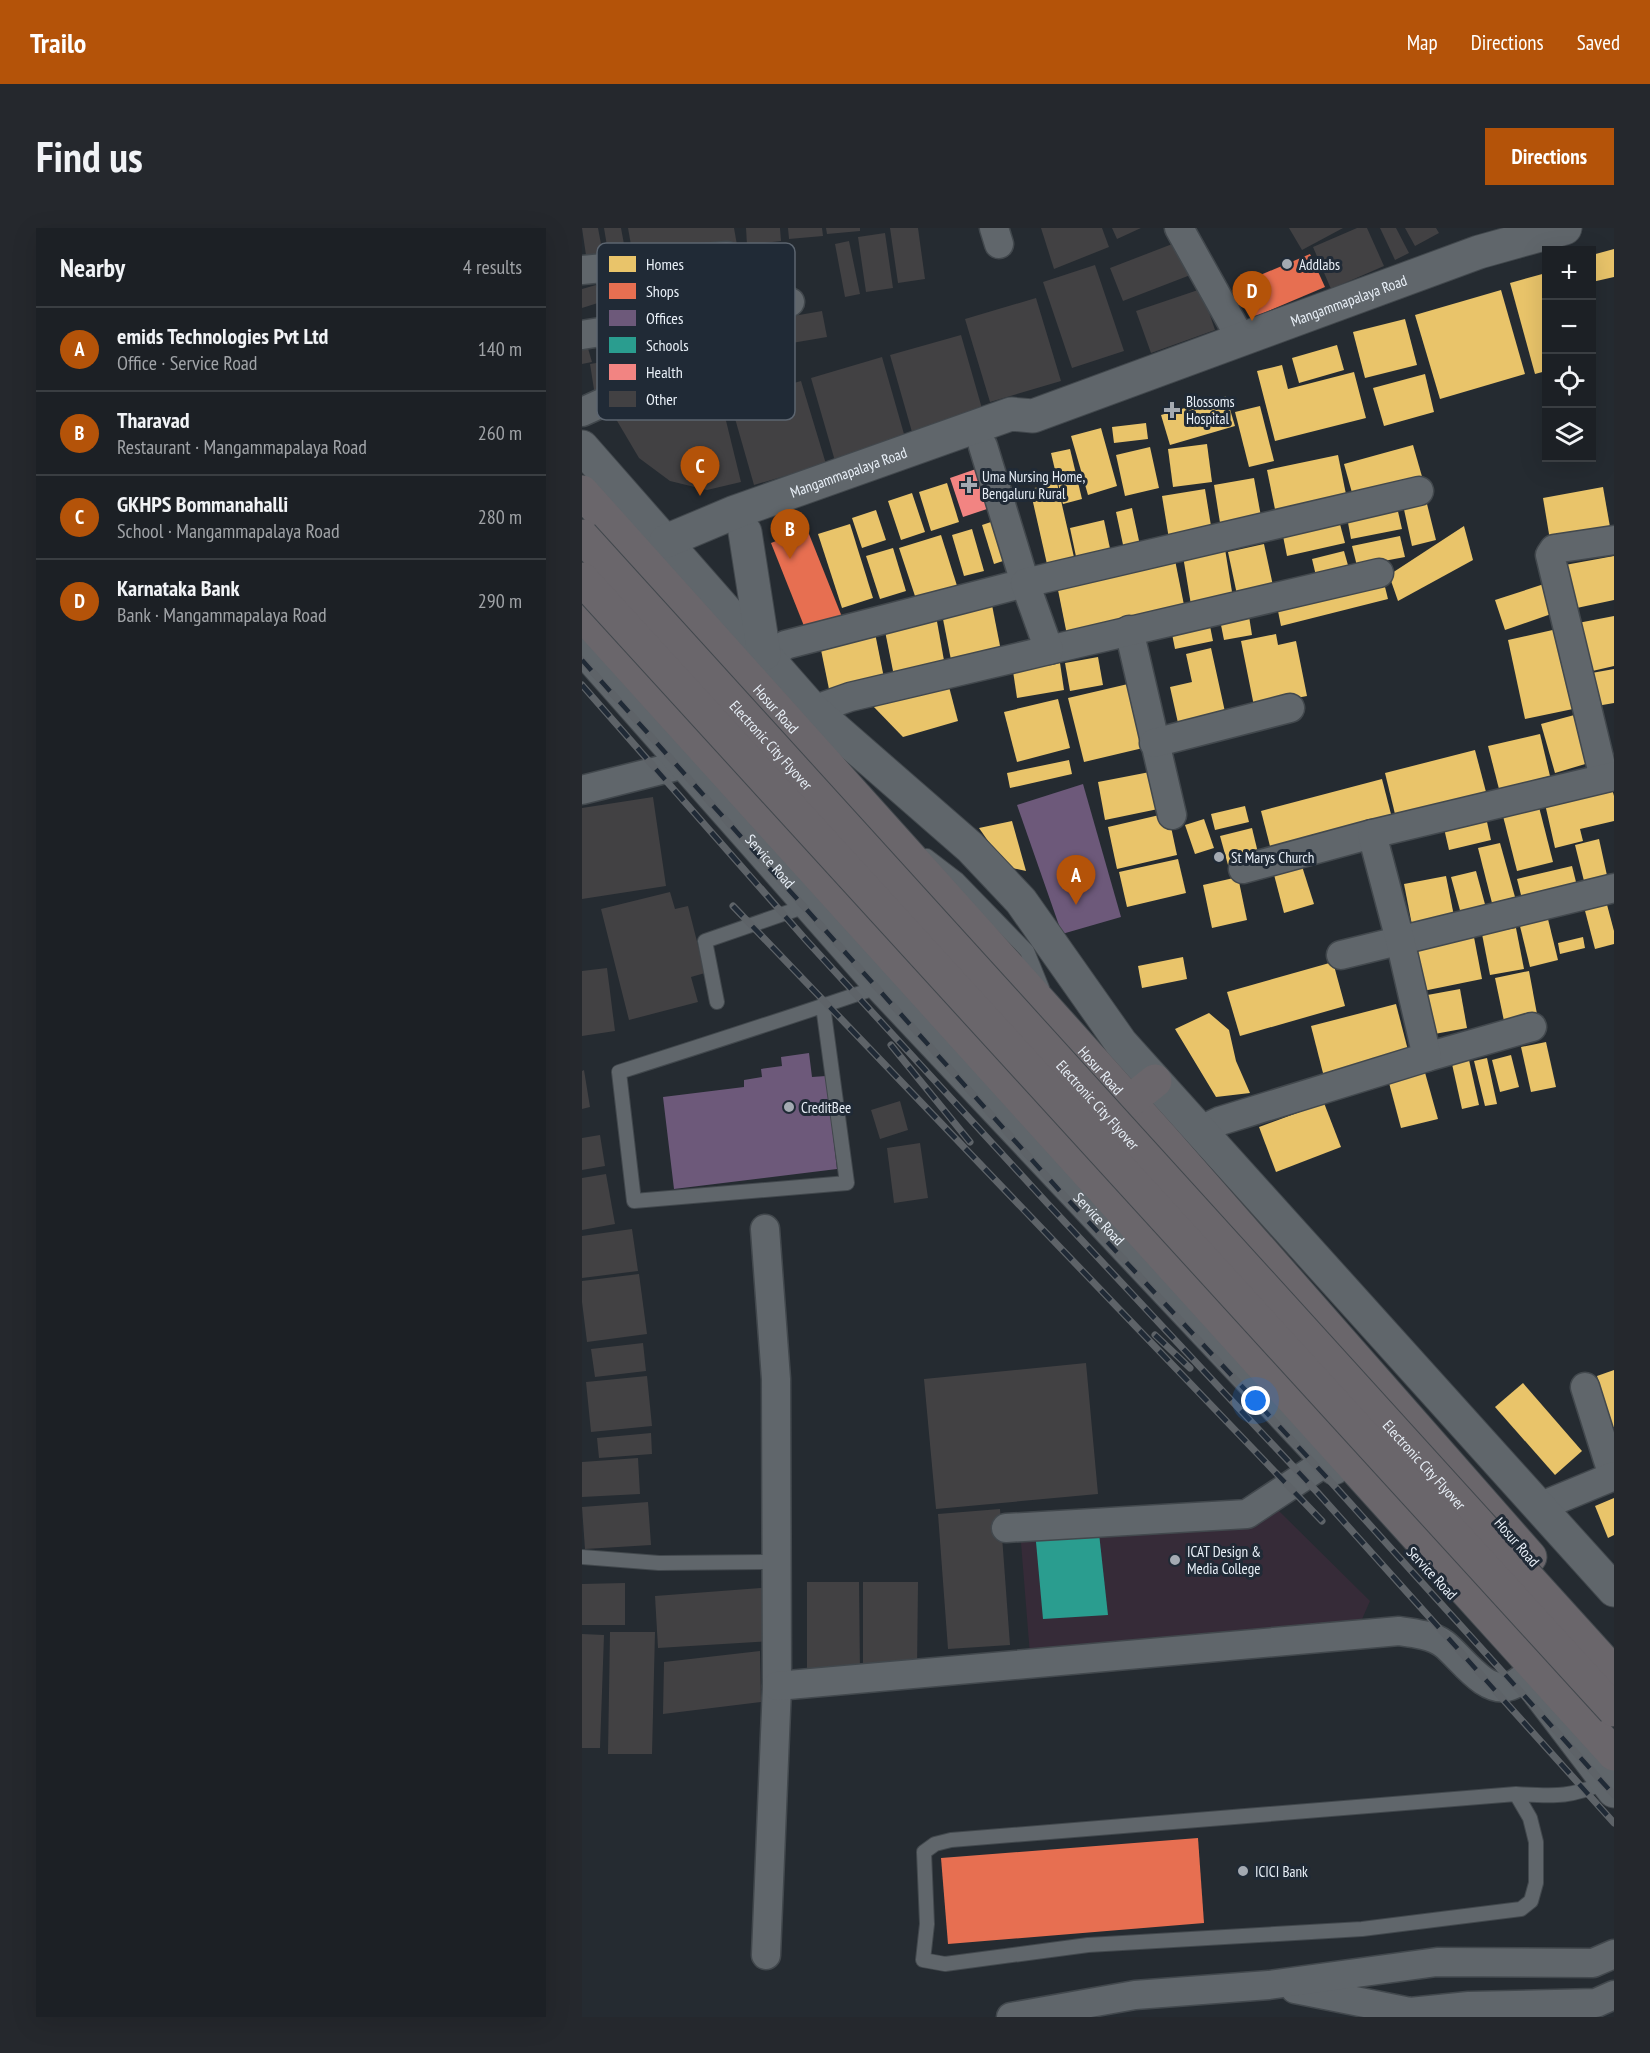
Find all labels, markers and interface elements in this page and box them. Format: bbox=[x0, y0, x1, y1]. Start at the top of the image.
text: Trailo bbox=[30, 24, 86, 61]
text: Map bbox=[1407, 29, 1438, 56]
text: Directions bbox=[1471, 29, 1544, 56]
text: Saved bbox=[1577, 29, 1620, 56]
button: Directions bbox=[1485, 128, 1614, 185]
text: Find us bbox=[36, 129, 143, 184]
legend bbox=[597, 243, 795, 420]
map controls bbox=[1542, 246, 1596, 462]
button: + bbox=[1542, 246, 1596, 300]
text: Nearby bbox=[60, 251, 125, 284]
text: 4 results bbox=[463, 254, 522, 280]
text: Homes bbox=[646, 254, 684, 274]
place label: Addlabs bbox=[1299, 255, 1340, 274]
marker: Addlabs bbox=[1280, 257, 1294, 271]
street label: Mangammapalaya Road bbox=[1288, 270, 1409, 330]
pin: D bbox=[1232, 272, 1272, 321]
text: Shops bbox=[646, 281, 679, 301]
button: − bbox=[1542, 300, 1596, 354]
text: Offices bbox=[646, 308, 683, 328]
text: emids Technologies Pvt Ltd bbox=[117, 322, 328, 350]
text: Schools bbox=[646, 335, 689, 355]
text: A bbox=[74, 336, 85, 362]
text: 140 m bbox=[478, 336, 522, 362]
text: Office · Service Road bbox=[117, 350, 257, 376]
button: locate bbox=[1542, 354, 1596, 408]
text: Health bbox=[646, 362, 683, 382]
text: Other bbox=[646, 389, 678, 409]
place label: Blossoms Hospital bbox=[1186, 392, 1235, 428]
marker: Blossoms Hospital bbox=[1163, 401, 1181, 419]
text: Tharavad bbox=[117, 406, 190, 434]
button: layers bbox=[1542, 408, 1596, 462]
text: B bbox=[75, 420, 84, 446]
text: 260 m bbox=[478, 420, 522, 446]
text: Restaurant · Mangammapalaya Road bbox=[117, 434, 367, 460]
street label: Mangammapalaya Road bbox=[787, 442, 909, 501]
pin: C bbox=[680, 446, 720, 496]
place label: Uma Nursing Home, Bengaluru Rural bbox=[982, 467, 1086, 503]
marker: Uma Nursing Home, Bengaluru Rural bbox=[960, 476, 978, 494]
text: GKHPS Bommanahalli bbox=[117, 490, 288, 518]
text: C bbox=[75, 504, 84, 530]
text: 280 m bbox=[478, 504, 522, 530]
pin: B bbox=[770, 510, 810, 559]
text: School · Mangammapalaya Road bbox=[117, 518, 340, 544]
text: Karnataka Bank bbox=[117, 574, 240, 602]
text: D bbox=[74, 588, 85, 614]
text: 290 m bbox=[478, 588, 522, 614]
text: Bank · Mangammapalaya Road bbox=[117, 602, 327, 628]
street label: Hosur Road bbox=[750, 680, 803, 737]
street label: Electronic City Flyover bbox=[726, 696, 818, 794]
street label: Service Road bbox=[742, 830, 799, 892]
place label: St Marys Church bbox=[1231, 848, 1314, 867]
marker: St Marys Church bbox=[1212, 850, 1226, 864]
pin: A bbox=[1056, 856, 1096, 905]
street label: Hosur Road bbox=[1074, 1042, 1128, 1098]
street label: Electronic City Flyover bbox=[1053, 1056, 1144, 1154]
place label: CreditBee bbox=[801, 1098, 851, 1117]
marker: CreditBee bbox=[782, 1100, 796, 1114]
street label: Service Road bbox=[1070, 1188, 1129, 1249]
your location bbox=[1241, 1386, 1270, 1415]
street label: Electronic City Flyover bbox=[1379, 1416, 1471, 1514]
street label: Hosur Road bbox=[1490, 1514, 1544, 1570]
place label: ICAT Design & Media College bbox=[1187, 1542, 1261, 1578]
street label: Service Road bbox=[1403, 1542, 1461, 1604]
marker: ICAT Design & Media College bbox=[1168, 1553, 1182, 1567]
place label: ICICI Bank bbox=[1255, 1862, 1308, 1881]
marker: ICICI Bank bbox=[1236, 1864, 1250, 1878]

